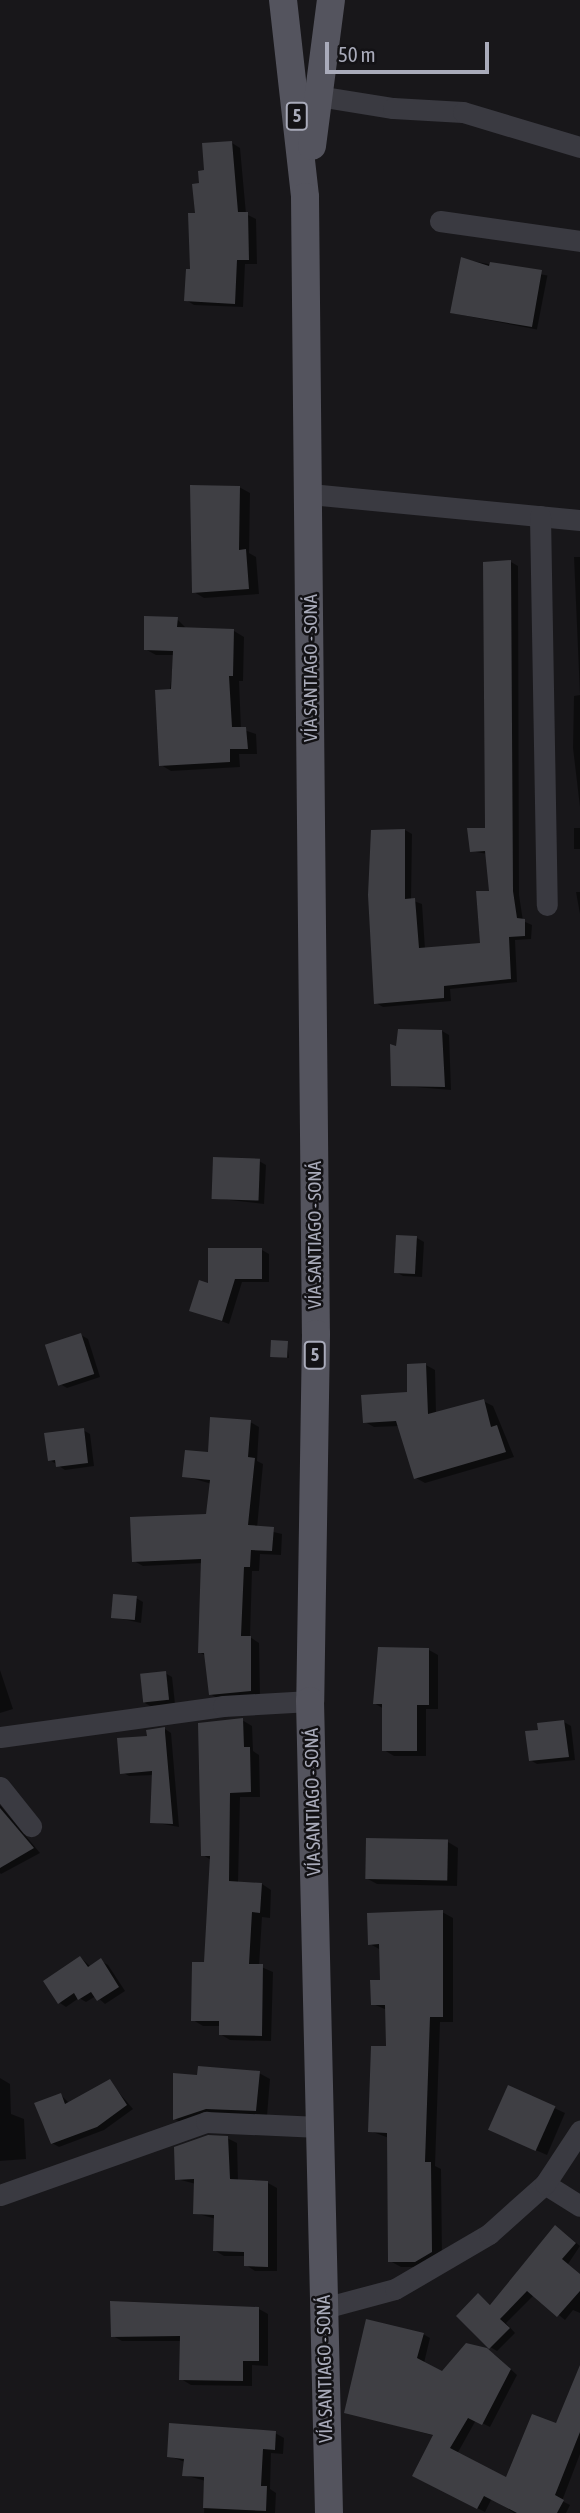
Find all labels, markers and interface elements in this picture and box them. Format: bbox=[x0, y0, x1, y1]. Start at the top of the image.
scale bar bbox=[328, 28, 492, 72]
text: 50 m bbox=[338, 42, 376, 66]
road number: 5 bbox=[285, 102, 309, 131]
street label: VÍA SANTIAGO - SONÁ bbox=[300, 594, 322, 742]
street label: VÍA SANTIAGO - SONÁ bbox=[304, 1161, 326, 1309]
road number: 5 bbox=[303, 1340, 327, 1370]
street label: VÍA SANTIAGO - SONÁ bbox=[300, 1728, 326, 1876]
street label: VÍA SANTIAGO - SONÁ bbox=[312, 2295, 338, 2443]

